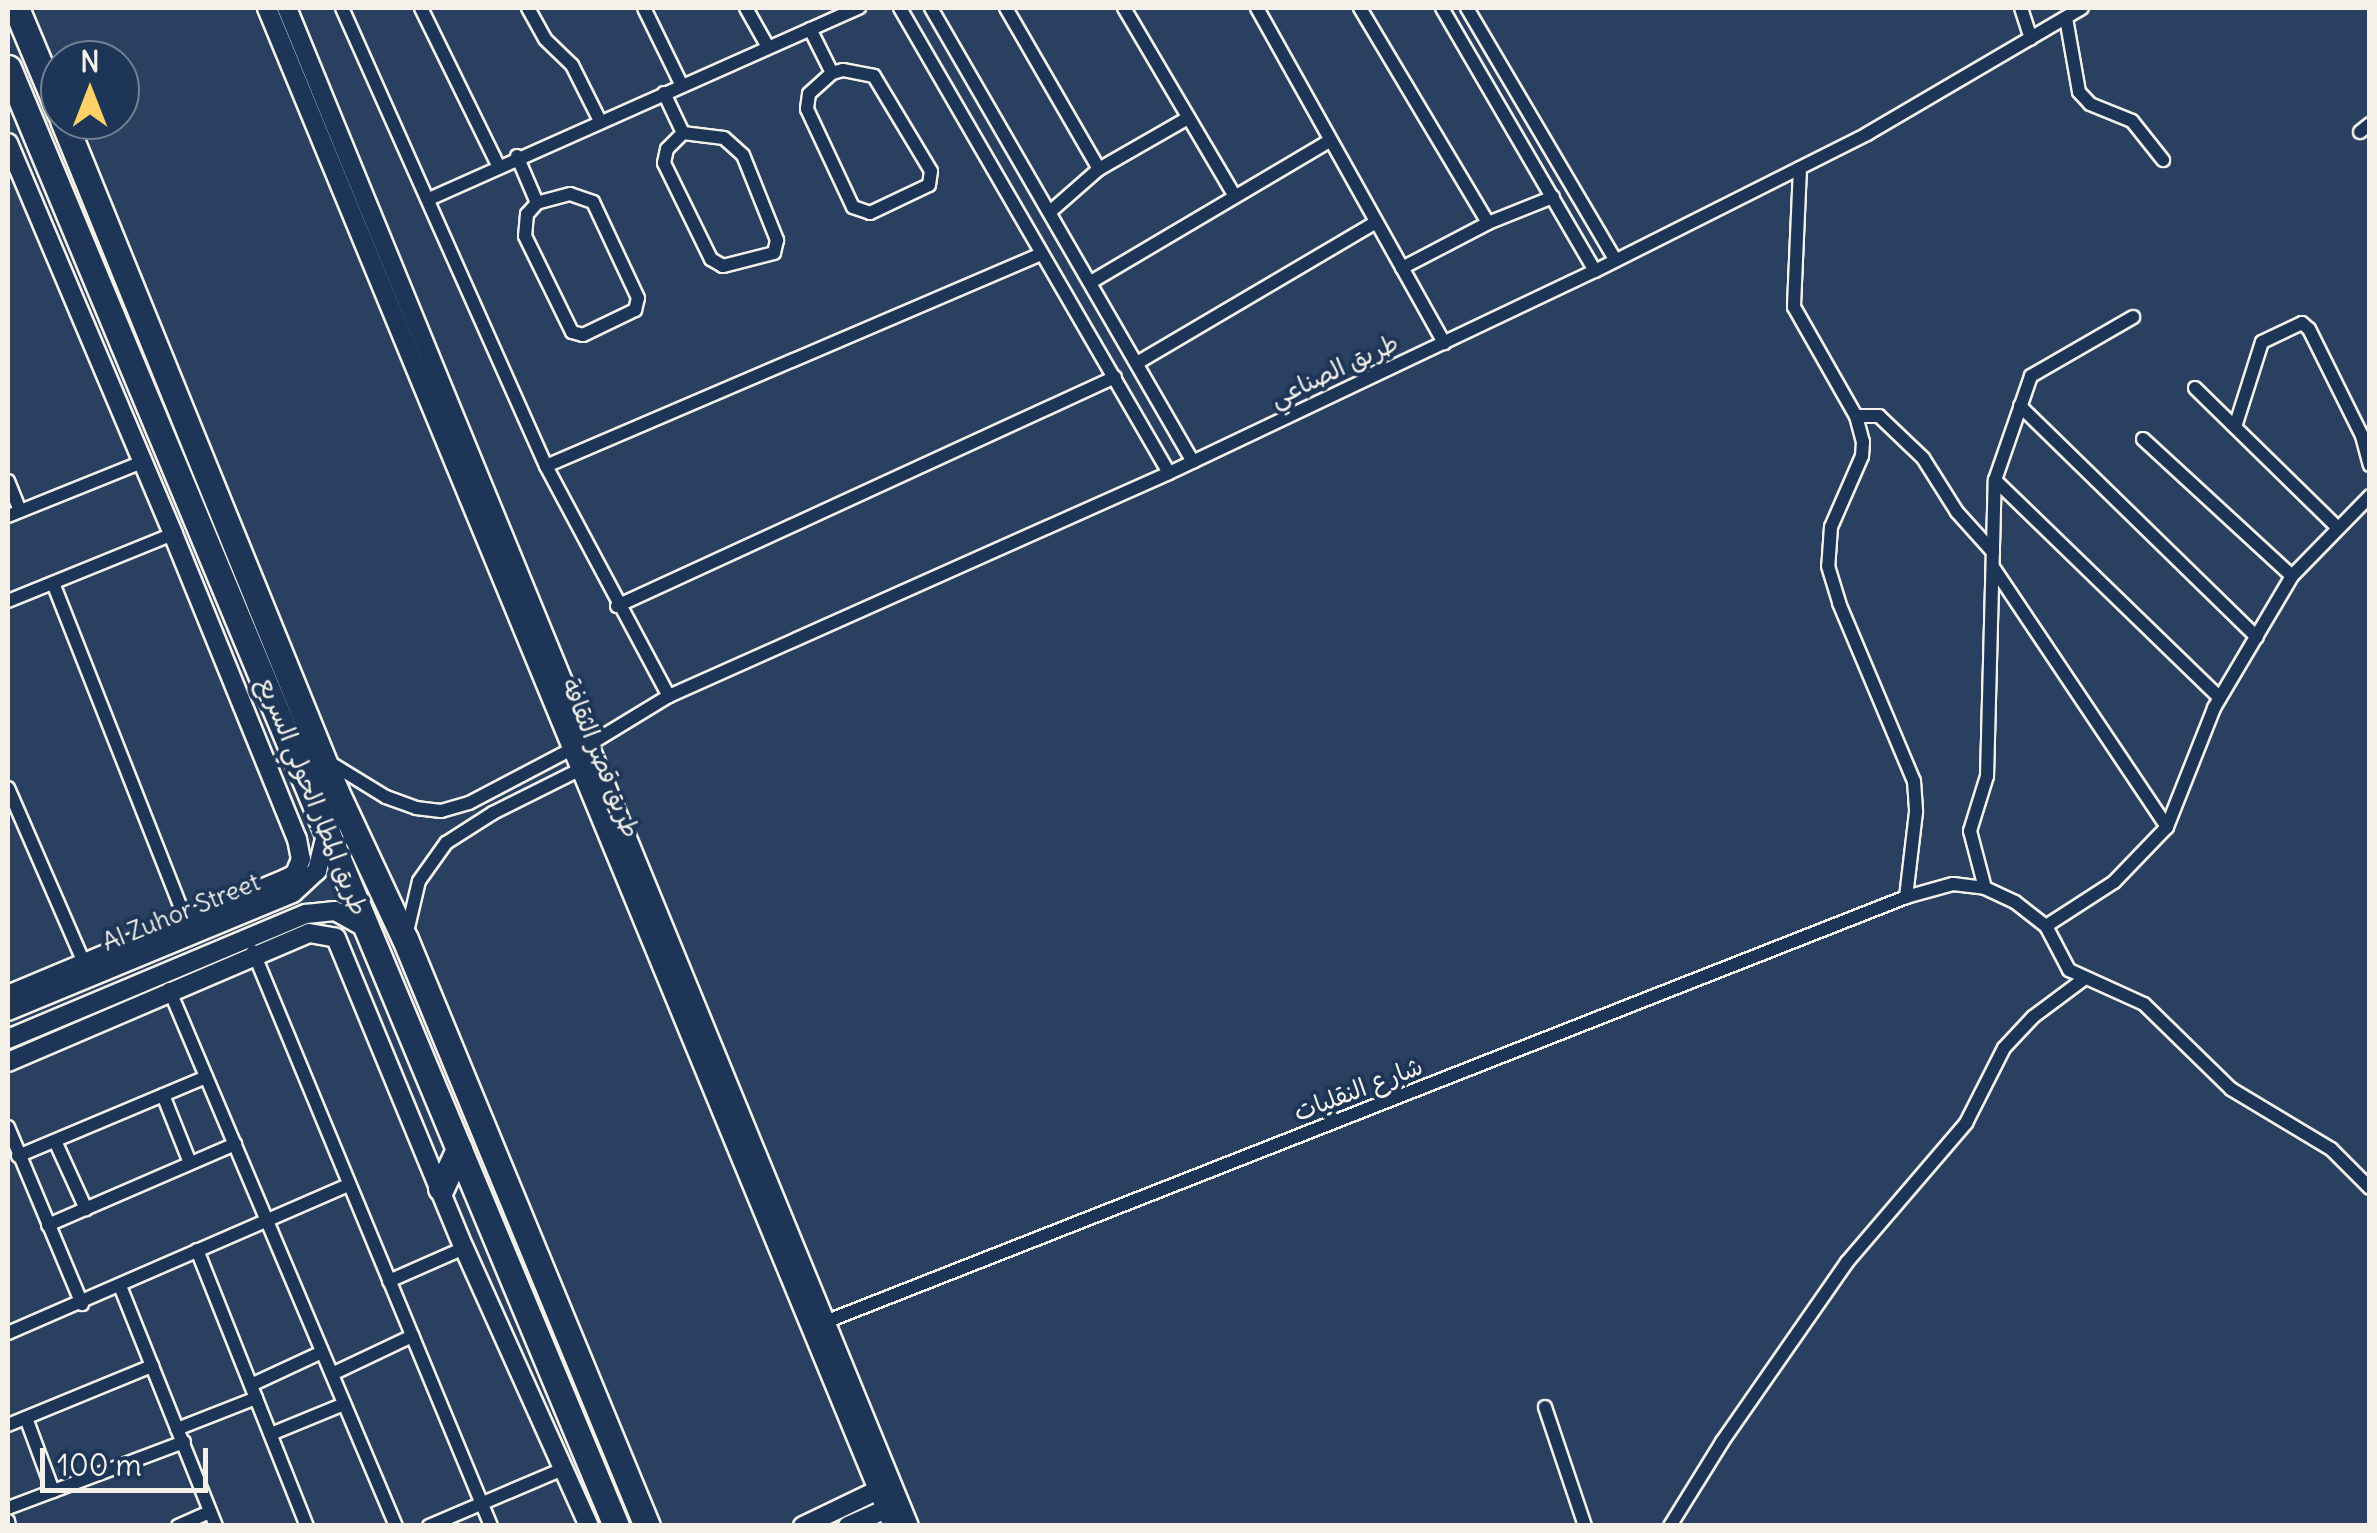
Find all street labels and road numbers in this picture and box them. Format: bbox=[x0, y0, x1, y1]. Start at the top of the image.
street label: طريق الصناعي bbox=[1265, 327, 1403, 413]
street label: طريق المطار الحولي السريع bbox=[251, 672, 375, 920]
street label: طريق قصر الثقافة bbox=[555, 674, 647, 842]
street label: Al Zuhor Street bbox=[98, 867, 264, 957]
street label: شارع النقليات bbox=[1289, 1051, 1427, 1127]

